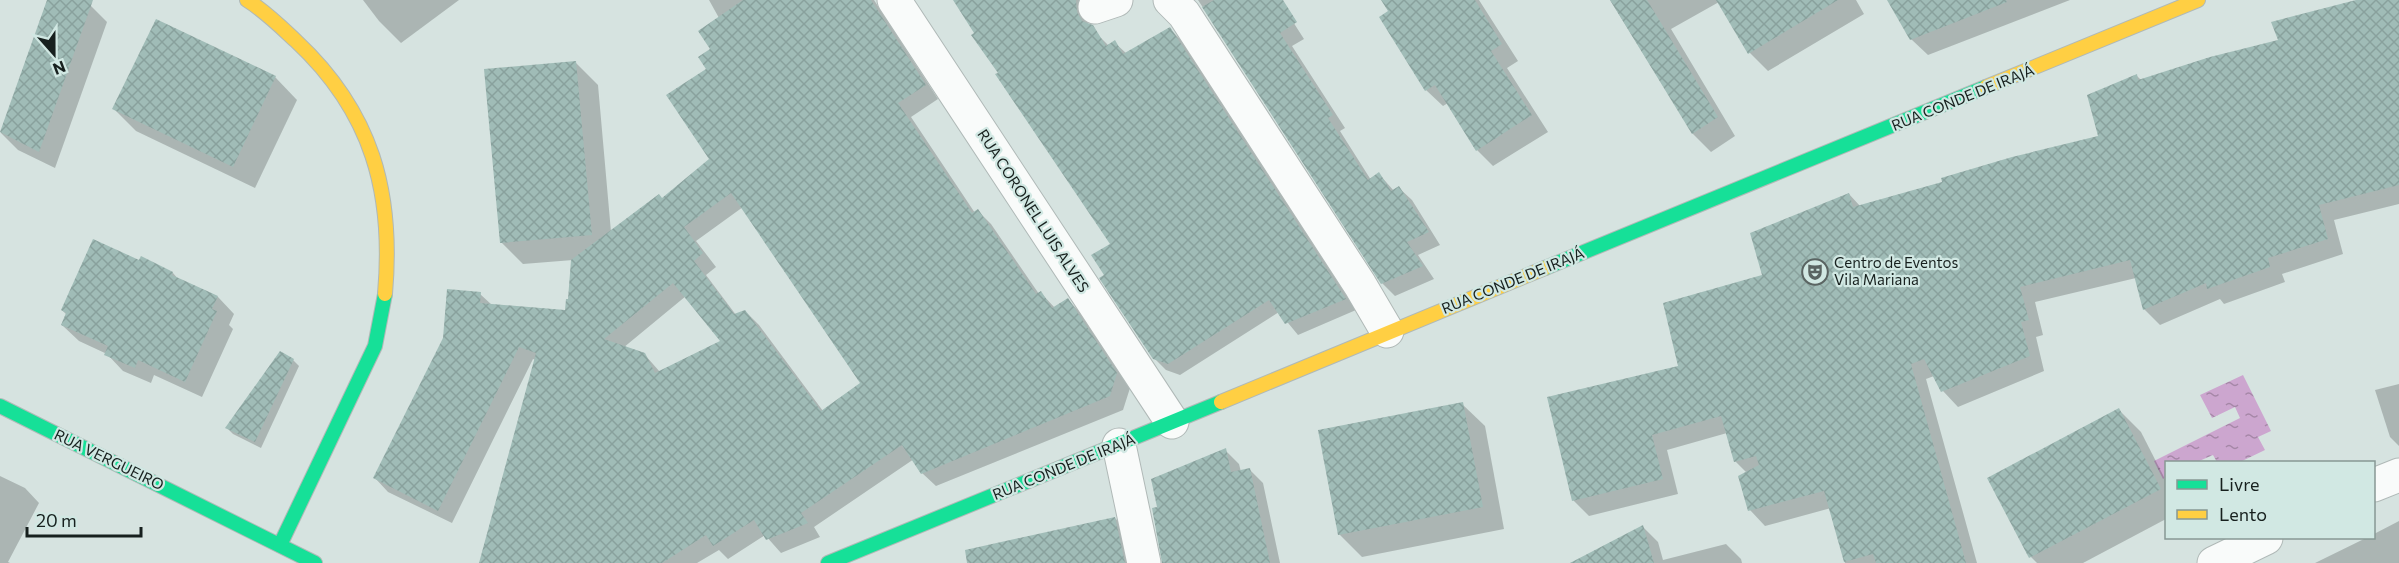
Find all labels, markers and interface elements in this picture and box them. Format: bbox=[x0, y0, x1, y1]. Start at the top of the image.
north arrow bbox=[24, 24, 84, 84]
text: N bbox=[51, 57, 69, 79]
street label: RUA CONDE DE IRAJÁ bbox=[1888, 59, 2037, 134]
street label: RUA CORONEL LUIS ALVES bbox=[974, 126, 1093, 296]
street label: RUA CONDE DE IRAJÁ bbox=[1438, 242, 1587, 317]
place label: Centro de Eventos Vila Mariana bbox=[1834, 253, 1958, 288]
theatre icon: Centro de Eventos Vila Mariana bbox=[1800, 257, 1830, 287]
street label: RUA VERGUEIRO bbox=[52, 425, 167, 493]
street label: RUA CONDE DE IRAJÁ bbox=[989, 428, 1138, 503]
legend bbox=[2165, 461, 2375, 539]
text: Livre bbox=[2219, 473, 2260, 495]
scale bar bbox=[27, 500, 141, 538]
text: Lento bbox=[2219, 503, 2267, 525]
text: 20 m bbox=[36, 509, 77, 531]

